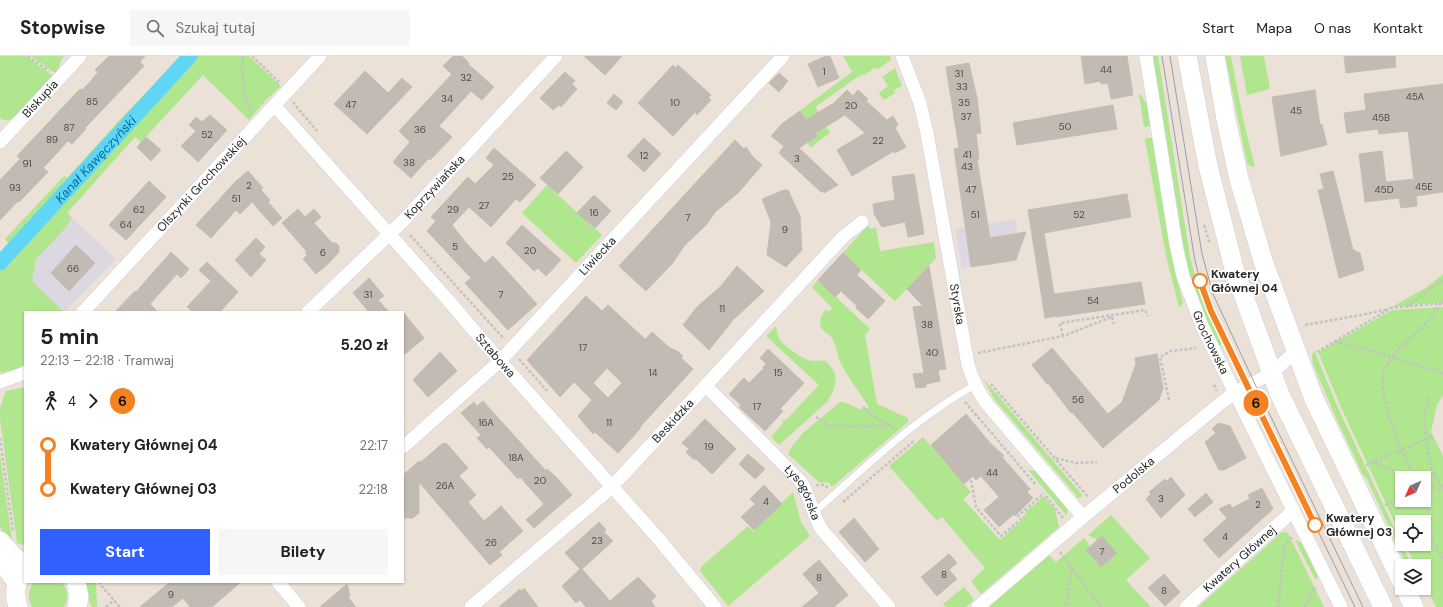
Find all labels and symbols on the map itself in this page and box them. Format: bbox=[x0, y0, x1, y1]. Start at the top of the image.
house number: 44 bbox=[1100, 63, 1112, 76]
house number: 1 bbox=[822, 65, 826, 78]
house number: 31 bbox=[955, 67, 963, 80]
house number: 32 bbox=[460, 71, 472, 84]
street label: Biskupia bbox=[19, 76, 62, 121]
house number: 33 bbox=[956, 80, 968, 93]
house number: 45A bbox=[1406, 90, 1425, 103]
house number: 34 bbox=[441, 92, 453, 105]
house number: 85 bbox=[86, 95, 98, 108]
house number: 10 bbox=[670, 96, 680, 109]
house number: 35 bbox=[958, 96, 970, 109]
house number: 47 bbox=[345, 98, 357, 111]
house number: 20 bbox=[845, 99, 857, 112]
house number: 45 bbox=[1290, 104, 1302, 117]
house number: 37 bbox=[960, 110, 972, 123]
house number: 45B bbox=[1372, 111, 1390, 124]
water label: Kanał Kawęczyński bbox=[51, 112, 141, 207]
house number: 50 bbox=[1059, 120, 1072, 133]
house number: 87 bbox=[63, 121, 75, 134]
house number: 36 bbox=[414, 123, 426, 136]
house number: 52 bbox=[201, 128, 213, 141]
house number: 89 bbox=[46, 133, 58, 146]
street label: Olszynki Grochowskiej bbox=[153, 133, 249, 235]
house number: 22 bbox=[872, 134, 884, 147]
house number: 41 bbox=[962, 148, 972, 161]
house number: 12 bbox=[640, 149, 649, 162]
street label: Koprzywiańska bbox=[401, 151, 468, 222]
house number: 3 bbox=[794, 152, 800, 165]
house number: 38 bbox=[403, 156, 415, 169]
house number: 91 bbox=[22, 157, 32, 170]
house number: 43 bbox=[961, 160, 973, 173]
house number: 25 bbox=[502, 170, 514, 183]
house number: 2 bbox=[246, 179, 252, 192]
house number: 45E bbox=[1415, 180, 1433, 193]
house number: 93 bbox=[9, 181, 21, 194]
house number: 47 bbox=[965, 183, 977, 196]
house number: 45D bbox=[1374, 183, 1394, 196]
house number: 51 bbox=[231, 192, 241, 205]
house number: 27 bbox=[479, 199, 489, 212]
house number: 62 bbox=[133, 203, 145, 216]
house number: 29 bbox=[447, 203, 459, 216]
house number: 16 bbox=[589, 206, 599, 219]
house number: 51 bbox=[970, 208, 980, 221]
house number: 52 bbox=[1073, 208, 1085, 221]
house number: 7 bbox=[685, 211, 691, 224]
house number: 64 bbox=[120, 218, 132, 231]
house number: 9 bbox=[782, 223, 788, 236]
street label: Liwiecka bbox=[575, 233, 620, 279]
house number: 5 bbox=[452, 240, 458, 253]
house number: 20 bbox=[524, 244, 536, 257]
house number: 6 bbox=[320, 246, 326, 259]
house number: 66 bbox=[67, 262, 79, 275]
place label: Kwatery Głównej 04 bbox=[1211, 266, 1278, 296]
marker: Kwatery Głównej 04 bbox=[1192, 273, 1208, 289]
street label: Styrska bbox=[946, 282, 969, 326]
house number: 31 bbox=[364, 288, 372, 301]
house number: 7 bbox=[498, 288, 504, 301]
house number: 54 bbox=[1087, 294, 1099, 307]
house number: 11 bbox=[719, 302, 725, 315]
street label: Grochowska bbox=[1189, 308, 1233, 377]
house number: 38 bbox=[921, 318, 933, 331]
street label: Sztabowa bbox=[472, 330, 519, 381]
house number: 17 bbox=[579, 341, 587, 354]
house number: 40 bbox=[926, 346, 939, 359]
house number: 14 bbox=[648, 366, 658, 379]
house number: 15 bbox=[773, 366, 783, 379]
line badge: 6 bbox=[1243, 390, 1269, 416]
house number: 56 bbox=[1072, 393, 1084, 406]
street label: Beskidzka bbox=[649, 395, 697, 446]
house number: 17 bbox=[753, 400, 761, 413]
house number: 16A bbox=[478, 416, 494, 429]
house number: 11 bbox=[606, 416, 612, 429]
house number: 19 bbox=[704, 440, 714, 453]
house number: 18A bbox=[508, 451, 524, 464]
street label: Podolska bbox=[1109, 453, 1158, 497]
street label: Łysogórska bbox=[781, 461, 824, 523]
house number: 44 bbox=[986, 466, 998, 479]
north arrow bbox=[1395, 471, 1431, 507]
house number: 20 bbox=[534, 474, 546, 487]
house number: 26A bbox=[436, 479, 455, 492]
house number: 3 bbox=[1158, 492, 1164, 505]
house number: 4 bbox=[763, 495, 769, 508]
house number: 2 bbox=[1255, 498, 1261, 511]
place label: Kwatery Głównej 03 bbox=[1326, 510, 1392, 540]
marker: Kwatery Głównej 03 bbox=[1307, 517, 1323, 533]
street label: Kwatery Głównej bbox=[1200, 522, 1279, 596]
house number: 4 bbox=[1222, 530, 1228, 543]
house number: 23 bbox=[591, 534, 603, 547]
house number: 26 bbox=[485, 536, 497, 549]
house number: 7 bbox=[1099, 545, 1105, 558]
house number: 8 bbox=[941, 568, 947, 581]
house number: 8 bbox=[816, 571, 822, 584]
house number: 8 bbox=[1161, 584, 1167, 597]
house number: 9 bbox=[168, 588, 174, 601]

